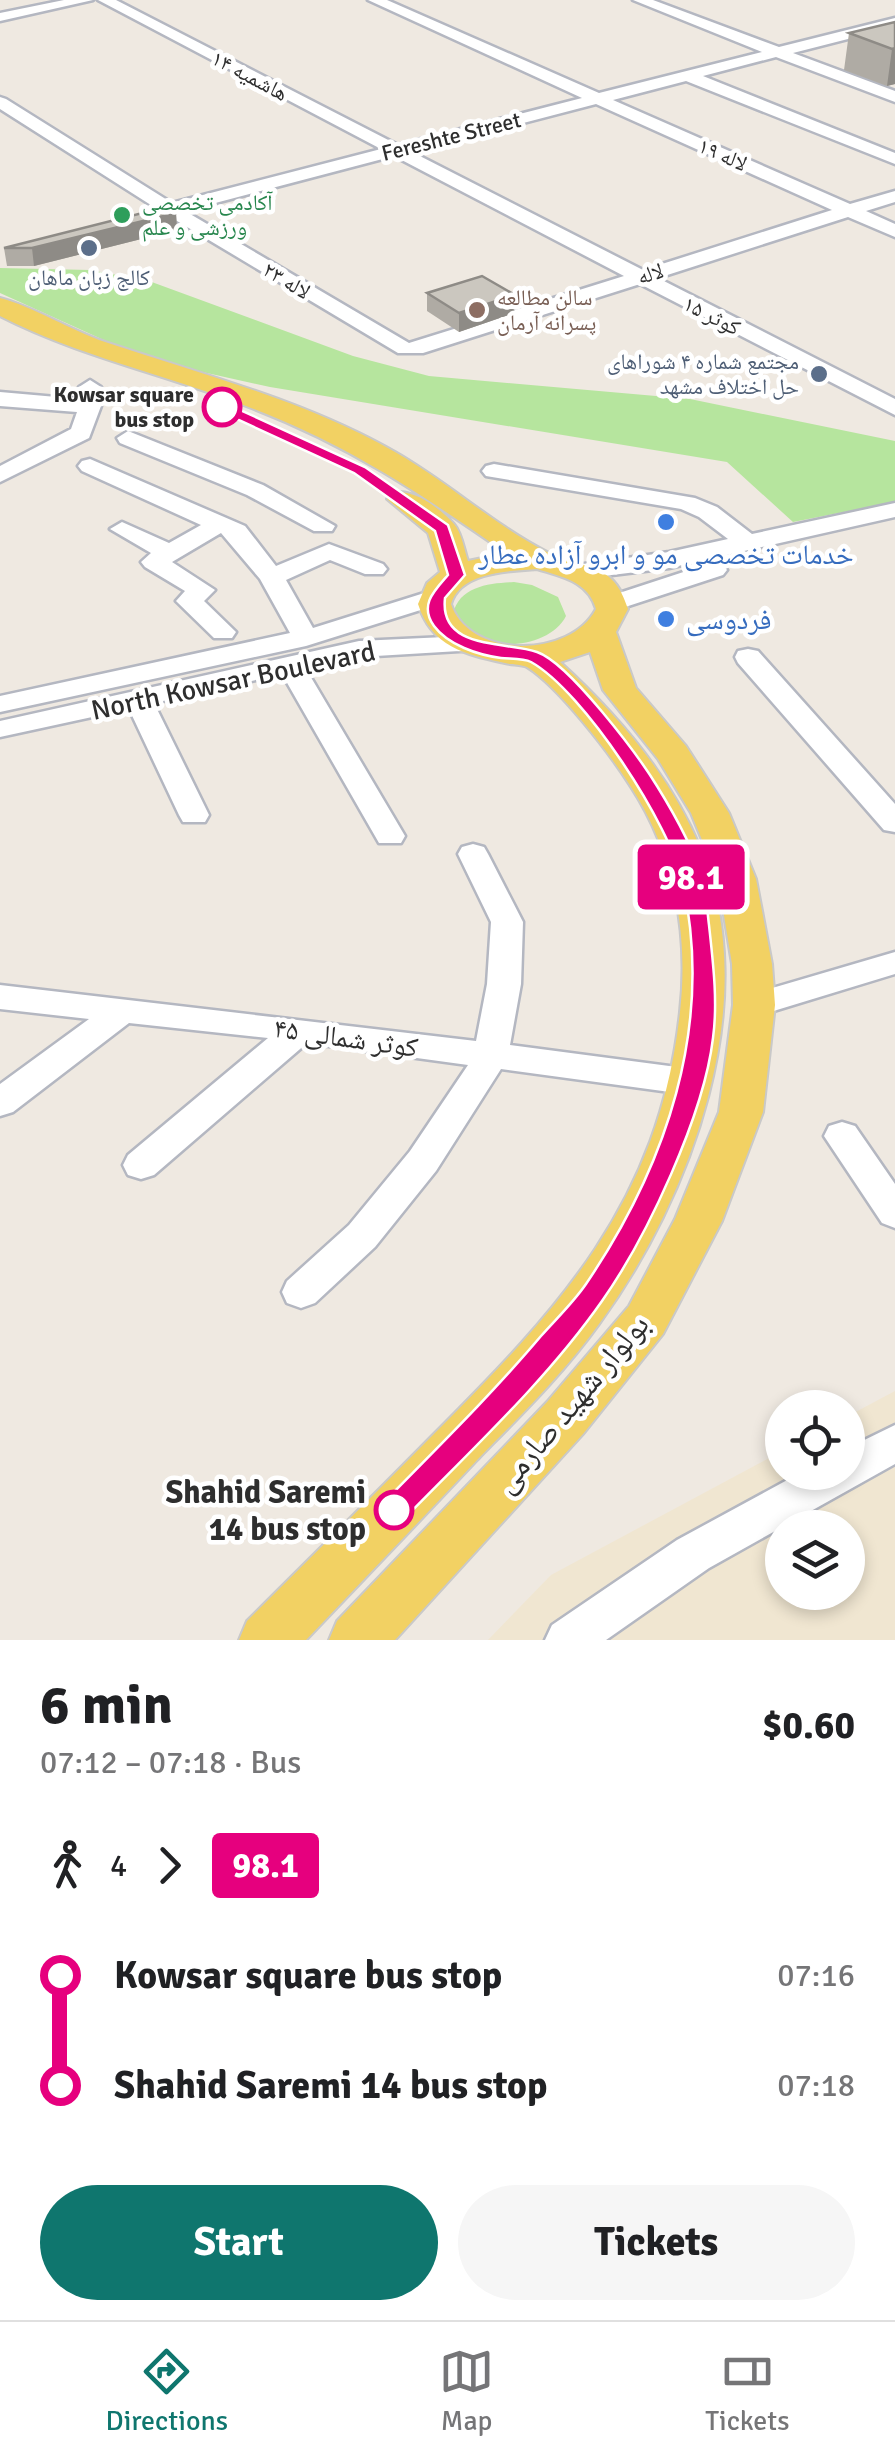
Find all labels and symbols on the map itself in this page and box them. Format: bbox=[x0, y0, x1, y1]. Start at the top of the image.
street label: هاشمیه ۱۴ bbox=[207, 44, 293, 107]
street label: Fereshte Street bbox=[379, 106, 524, 167]
street label: لاله ۱۹ bbox=[694, 132, 751, 177]
place label: آکادمی تخصصی ورزشی و علم bbox=[142, 189, 273, 242]
marker: آکادمی تخصصی ورزشی و علم bbox=[111, 204, 133, 226]
marker: کالج زبان ماهان bbox=[78, 237, 100, 259]
street label: لاله ۲۳ bbox=[258, 256, 315, 305]
street label: لاله bbox=[634, 257, 667, 290]
place label: کالج زبان ماهان bbox=[28, 264, 150, 291]
place label: سالن مطالعه پسرانه آرمان bbox=[497, 284, 596, 336]
street label: کوثر ۱۵ bbox=[679, 290, 745, 341]
marker: سالن مطالعه پسرانه آرمان bbox=[466, 299, 488, 321]
place label: مجتمع شماره ۴ شوراهای حل اختلاف مشهد bbox=[607, 348, 799, 400]
marker: مجتمع شماره ۴ شوراهای حل اختلاف مشهد bbox=[808, 363, 830, 385]
place label: Kowsar square bus stop bbox=[54, 381, 194, 433]
marker: Kowsar square bus stop bbox=[203, 388, 241, 426]
marker: خدمات تخصصی مو و ابرو آزاده عطار bbox=[655, 511, 677, 533]
place label: خدمات تخصصی مو و ابرو آزاده عطار bbox=[477, 538, 854, 572]
place label: فردوسی bbox=[686, 603, 771, 637]
marker: فردوسی bbox=[655, 608, 677, 630]
street label: North Kowsar Boulevard bbox=[88, 634, 378, 728]
line badge: 98.1 bbox=[621, 844, 761, 910]
street label: کوثر شمالی ۴۵ bbox=[272, 1011, 421, 1065]
street label: بولوار شهید صارمی bbox=[485, 1306, 658, 1501]
place label: Shahid Saremi 14 bus stop bbox=[165, 1473, 366, 1549]
marker: Shahid Saremi 14 bus stop bbox=[375, 1491, 413, 1529]

